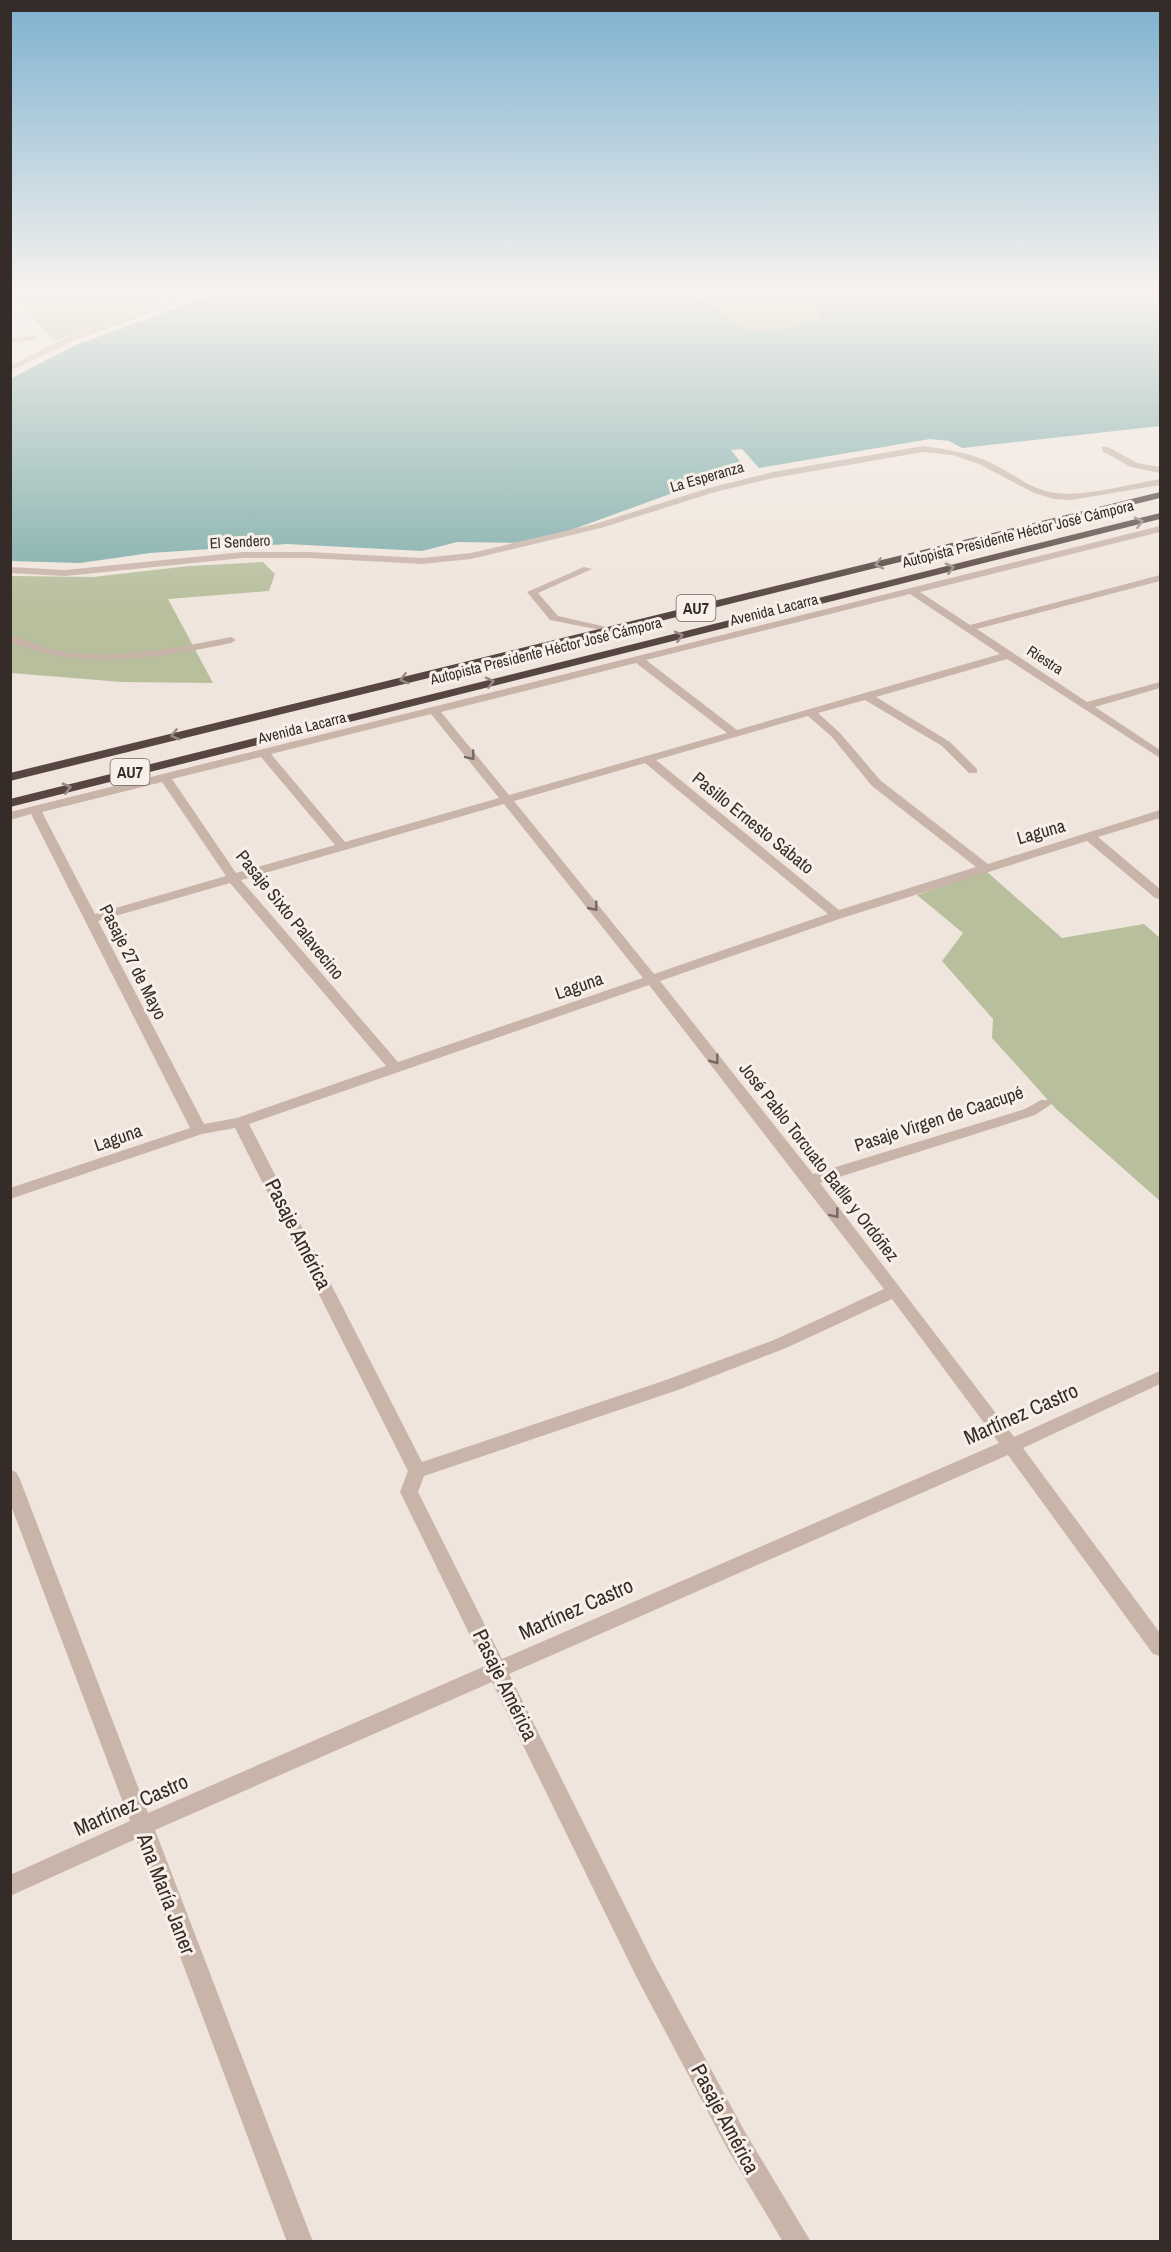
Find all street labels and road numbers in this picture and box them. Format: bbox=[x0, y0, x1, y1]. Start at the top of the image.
street label: La Esperanza bbox=[667, 456, 746, 497]
street label: Autopista Presidente Héctor José Cámpora bbox=[899, 495, 1136, 573]
street label: El Sendero bbox=[209, 529, 271, 554]
street label: Avenida Lacarra bbox=[727, 588, 820, 631]
road number: AU7 bbox=[676, 595, 716, 621]
street label: Autopista Presidente Héctor José Cámpora bbox=[427, 612, 664, 690]
street label: Riestra bbox=[1023, 640, 1068, 679]
street label: Avenida Lacarra bbox=[255, 706, 348, 749]
road number: AU7 bbox=[110, 759, 150, 785]
street label: Pasillo Ernesto Sábato bbox=[687, 766, 820, 880]
street label: Laguna bbox=[1014, 813, 1068, 850]
street label: Pasaje Sixto Palavecino bbox=[230, 845, 350, 985]
street label: Pasaje 27 de Mayo bbox=[94, 900, 173, 1024]
street label: Laguna bbox=[551, 966, 606, 1005]
street label: José Pablo Torcuato Batlle y Ordóñez bbox=[734, 1057, 905, 1267]
street label: Pasaje Virgen de Caacupé bbox=[851, 1079, 1026, 1158]
street label: Laguna bbox=[90, 1118, 145, 1157]
street label: Pasaje América bbox=[258, 1173, 339, 1294]
street label: Martínez Castro bbox=[959, 1375, 1083, 1452]
street label: Martínez Castro bbox=[514, 1570, 638, 1647]
street label: Pasaje América bbox=[466, 1624, 545, 1746]
street label: Martínez Castro bbox=[69, 1766, 193, 1843]
street label: Ana María Janer bbox=[130, 1828, 203, 1959]
street label: Pasaje América bbox=[684, 2059, 767, 2179]

